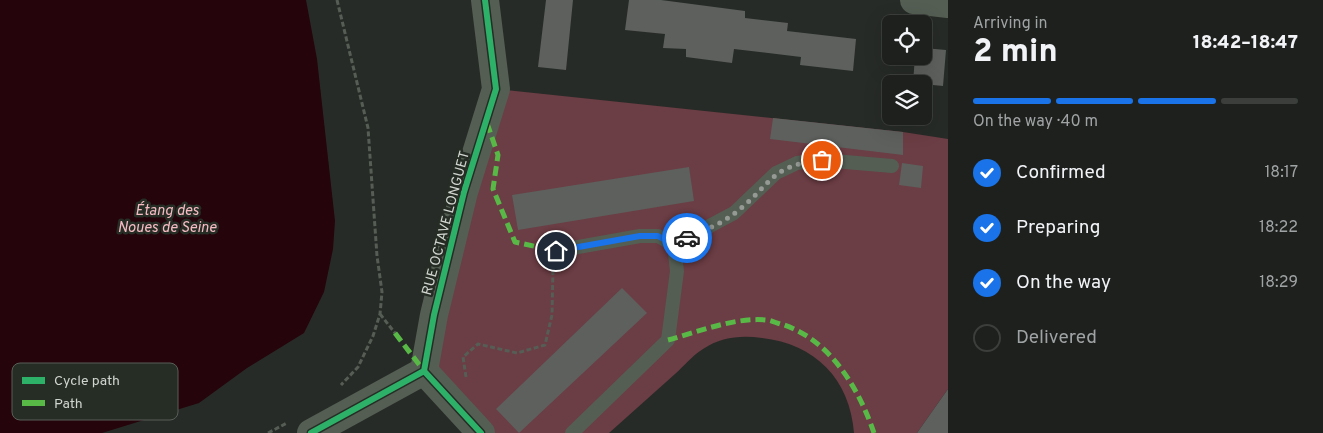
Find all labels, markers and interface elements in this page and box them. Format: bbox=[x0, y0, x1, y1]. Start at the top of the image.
text: Arriving in bbox=[973, 14, 1048, 34]
map controls bbox=[882, 15, 932, 125]
button: locate bbox=[882, 15, 932, 65]
text: 18:42–18:47 bbox=[1193, 31, 1298, 55]
text: 2 min bbox=[973, 33, 1058, 73]
button: layers bbox=[882, 75, 932, 125]
text: On the way · 40 m bbox=[973, 112, 1098, 132]
pin bbox=[801, 139, 843, 181]
icon: bag bbox=[808, 146, 836, 174]
street label: RUE OCTAVE LONGUET bbox=[419, 149, 474, 297]
icon: check bbox=[973, 159, 1001, 187]
text: Confirmed bbox=[1016, 161, 1106, 185]
text: 18:17 bbox=[1264, 163, 1298, 183]
water label: Étang des Noues de Seine bbox=[117, 201, 217, 238]
courier bbox=[662, 213, 712, 263]
icon: check bbox=[973, 214, 1001, 242]
text: Preparing bbox=[1016, 216, 1100, 240]
text: 18:22 bbox=[1259, 218, 1298, 238]
icon: car bbox=[673, 224, 701, 252]
pin bbox=[535, 230, 577, 272]
icon: home bbox=[542, 237, 570, 265]
icon: check bbox=[973, 269, 1001, 297]
text: On the way bbox=[1016, 271, 1111, 295]
text: 18:29 bbox=[1259, 273, 1298, 293]
text: Delivered bbox=[1016, 326, 1097, 350]
legend bbox=[12, 363, 178, 420]
text: Cycle path bbox=[54, 373, 120, 390]
text: Path bbox=[54, 396, 83, 413]

